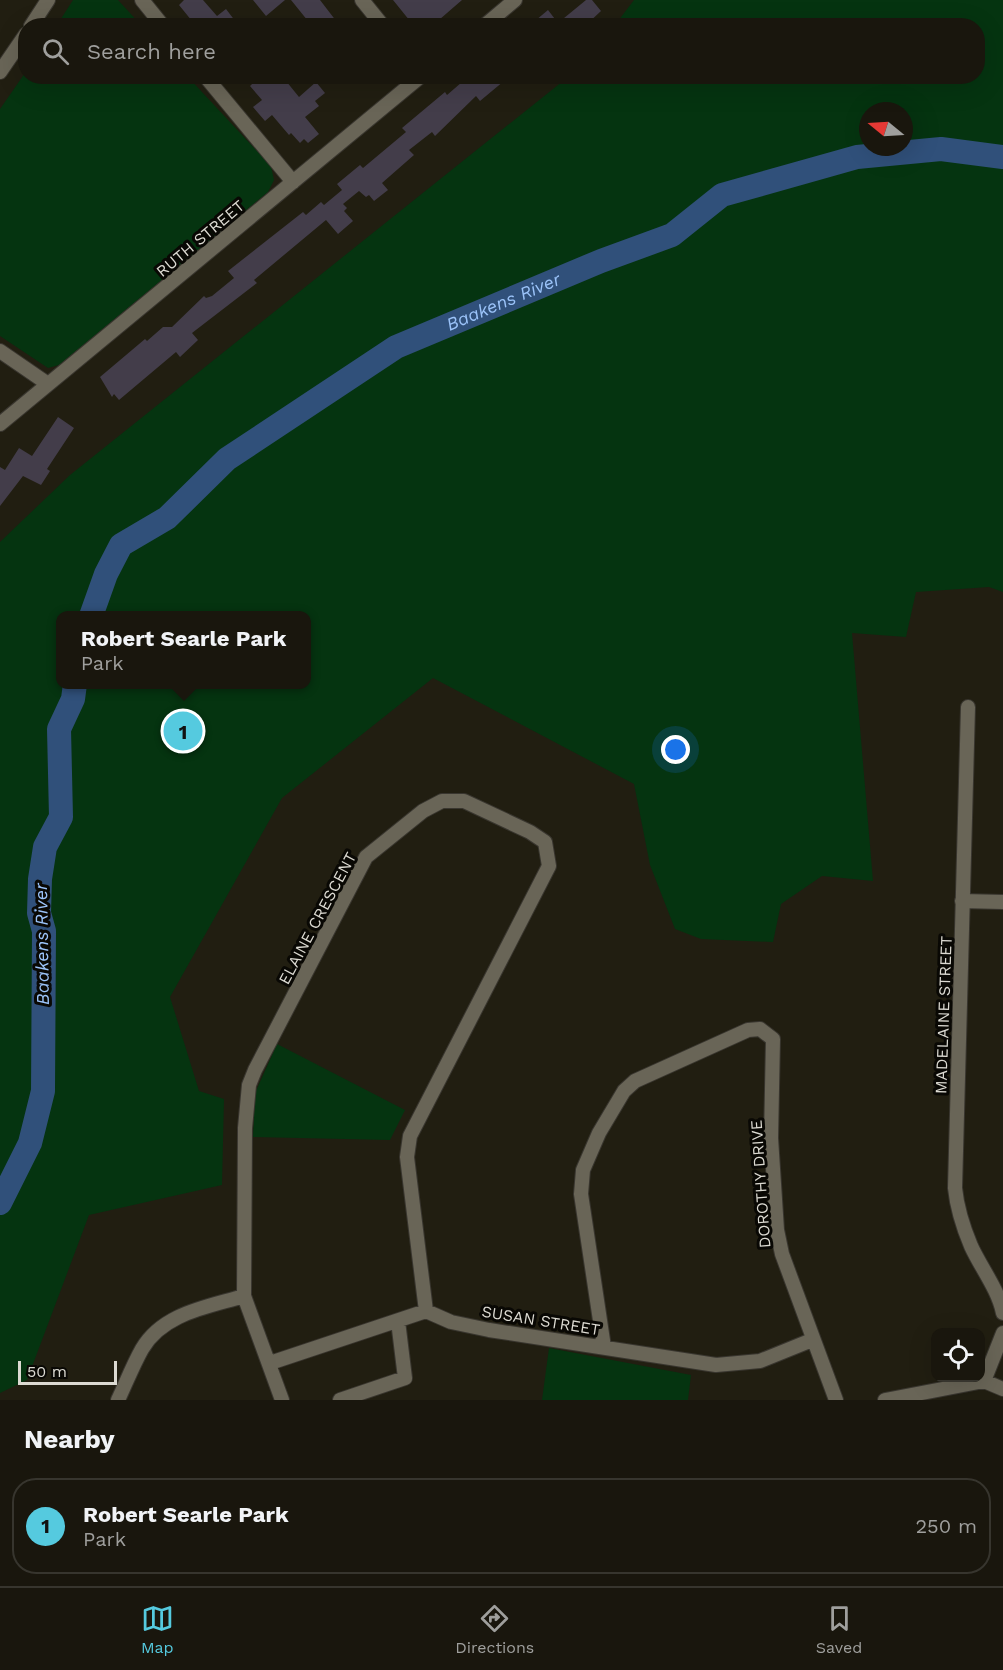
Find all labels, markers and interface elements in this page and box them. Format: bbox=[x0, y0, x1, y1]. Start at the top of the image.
search box bbox=[18, 18, 985, 84]
icon: search bbox=[39, 35, 72, 68]
text: Search here bbox=[87, 39, 216, 64]
north arrow bbox=[859, 102, 913, 156]
street label: RUTH STREET bbox=[152, 196, 248, 281]
water label: Baakens River bbox=[443, 268, 565, 335]
popup bbox=[56, 611, 311, 689]
text: Robert Searle Park bbox=[81, 626, 286, 651]
text: Park bbox=[81, 651, 124, 675]
pin: 1 bbox=[164, 708, 202, 754]
your location bbox=[661, 735, 690, 764]
street label: ELAINE CRESCENT bbox=[275, 849, 361, 988]
water label: Baakens River bbox=[30, 882, 53, 1005]
street label: MADELAINE STREET bbox=[931, 935, 956, 1095]
street label: DOROTHY DRIVE bbox=[747, 1119, 774, 1249]
street label: SUSAN STREET bbox=[480, 1302, 602, 1339]
map controls bbox=[931, 1328, 985, 1382]
button: locate bbox=[931, 1328, 985, 1382]
scale bar bbox=[18, 1358, 117, 1386]
text: 50 m bbox=[27, 1362, 67, 1381]
text: Nearby bbox=[24, 1424, 115, 1454]
text: Robert Searle Park bbox=[83, 1502, 289, 1527]
text: 1 bbox=[41, 1514, 50, 1538]
text: 250 m bbox=[915, 1514, 977, 1538]
text: Park bbox=[83, 1527, 126, 1551]
tab: Map bbox=[141, 1602, 174, 1657]
tab: Directions bbox=[455, 1602, 534, 1657]
tab: Saved bbox=[816, 1602, 862, 1657]

